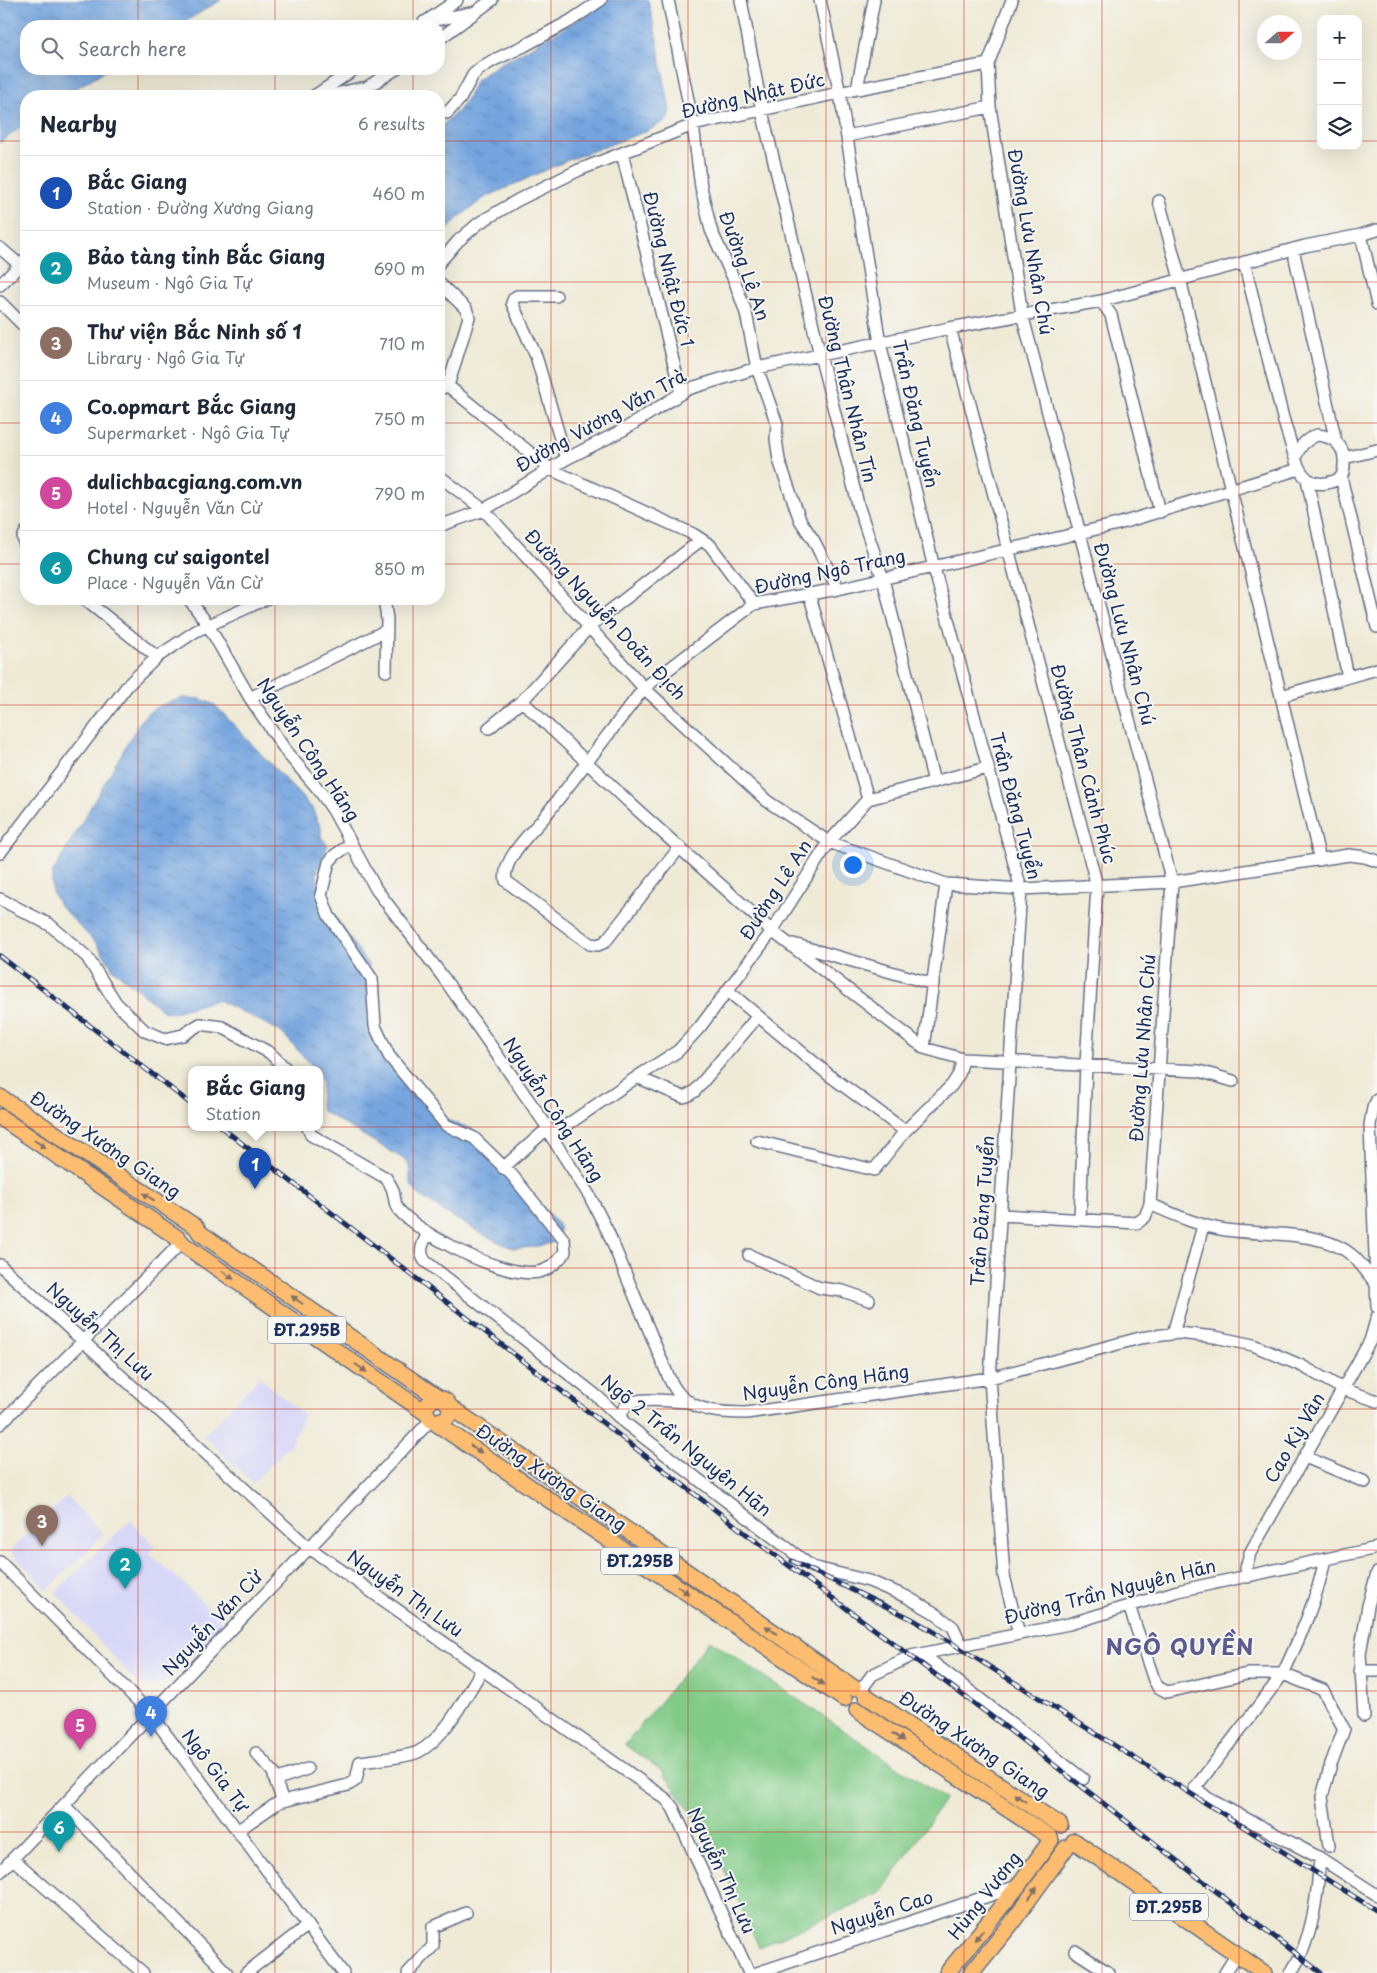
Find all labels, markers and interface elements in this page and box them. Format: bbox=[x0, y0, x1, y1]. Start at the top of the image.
north arrow bbox=[1257, 15, 1302, 60]
map controls bbox=[1317, 15, 1362, 150]
button: + bbox=[1317, 15, 1362, 60]
search box bbox=[20, 20, 445, 75]
icon: search bbox=[38, 34, 66, 62]
text: Search here bbox=[78, 34, 187, 62]
button: − bbox=[1317, 60, 1362, 105]
street label: Đường Nhật Đức bbox=[678, 65, 827, 124]
button: layers bbox=[1317, 105, 1362, 150]
text: Nearby bbox=[40, 107, 117, 139]
text: 6 results bbox=[358, 111, 425, 135]
street label: Đường Lưu Nhân Chú bbox=[1002, 146, 1061, 337]
text: Bắc Giang bbox=[87, 167, 187, 195]
text: 1 bbox=[52, 181, 60, 205]
text: 460 m bbox=[373, 181, 425, 205]
street label: Đường Nhật Đức 1 bbox=[637, 188, 702, 349]
text: Station · Đường Xương Giang bbox=[87, 195, 314, 219]
street label: Đường Lê An bbox=[713, 207, 778, 324]
text: Bảo tàng tỉnh Bắc Giang bbox=[87, 242, 325, 270]
text: 2 bbox=[50, 256, 62, 280]
text: 690 m bbox=[374, 256, 425, 280]
text: Museum · Ngô Gia Tự bbox=[87, 270, 252, 294]
street label: Đường Thân Nhân Tín bbox=[812, 292, 885, 485]
text: Thư viện Bắc Ninh số 1 bbox=[87, 317, 302, 345]
text: 3 bbox=[51, 331, 61, 355]
text: 710 m bbox=[379, 331, 425, 355]
street label: Trần Đăng Tuyển bbox=[886, 337, 947, 490]
text: Library · Ngô Gia Tự bbox=[87, 345, 244, 369]
street label: Đường Vương Văn Trà bbox=[510, 361, 691, 478]
text: Co.opmart Bắc Giang bbox=[87, 392, 296, 420]
text: 4 bbox=[51, 406, 61, 430]
text: 750 m bbox=[374, 406, 425, 430]
text: Supermarket · Ngô Gia Tự bbox=[87, 420, 289, 444]
text: dulichbacgiang.com.vn bbox=[87, 467, 302, 495]
text: 5 bbox=[51, 481, 61, 505]
text: 790 m bbox=[375, 481, 425, 505]
text: Hotel · Nguyễn Văn Cừ bbox=[87, 495, 262, 519]
street label: Đường Nguyễn Doãn Địch bbox=[519, 522, 693, 706]
street label: Đường Lưu Nhân Chú bbox=[1088, 539, 1163, 728]
street label: Đường Ngô Trang bbox=[752, 541, 908, 600]
text: Chung cư saigontel bbox=[87, 542, 269, 570]
text: 6 bbox=[50, 556, 62, 580]
text: 850 m bbox=[374, 556, 425, 580]
text: Place · Nguyễn Văn Cừ bbox=[87, 570, 262, 594]
street label: Đường Thân Cảnh Phúc bbox=[1045, 661, 1124, 867]
street label: Nguyễn Công Hãng bbox=[251, 672, 367, 826]
street label: Trần Đăng Tuyển bbox=[984, 729, 1049, 882]
street label: Đường Lê An bbox=[732, 834, 817, 945]
your location bbox=[840, 852, 866, 878]
street label: Đường Lưu Nhân Chú bbox=[1121, 953, 1162, 1143]
street label: Nguyễn Công Hãng bbox=[497, 1032, 611, 1187]
popup bbox=[188, 1066, 323, 1131]
text: Bắc Giang bbox=[206, 1073, 305, 1101]
street label: Đường Xương Giang bbox=[25, 1083, 186, 1204]
text: Station bbox=[206, 1101, 261, 1125]
street label: Trần Đăng Tuyển bbox=[963, 1134, 1000, 1287]
one-way arrow bbox=[33, 1139, 47, 1149]
pin: 1 bbox=[239, 1148, 271, 1189]
one-way arrow bbox=[143, 1193, 156, 1202]
one-way arrow bbox=[221, 1270, 234, 1280]
street label: Nguyễn Thị Lưu bbox=[41, 1275, 161, 1387]
one-way arrow bbox=[290, 1295, 304, 1305]
road number: ĐT.295B bbox=[268, 1316, 346, 1344]
street label: Nguyễn Công Hãng bbox=[741, 1356, 911, 1407]
one-way arrow bbox=[354, 1363, 368, 1373]
street label: Ngõ 2 Trần Nguyên Hãn bbox=[596, 1367, 778, 1522]
street label: Cao Kỳ Vân bbox=[1257, 1387, 1331, 1488]
street label: Đường Xương Giang bbox=[471, 1416, 632, 1537]
one-way arrow bbox=[469, 1444, 483, 1454]
pin: 3 bbox=[26, 1505, 58, 1546]
street label: Nguyễn Thị Lưu bbox=[342, 1543, 469, 1643]
pin: 2 bbox=[109, 1548, 141, 1589]
road number: ĐT.295B bbox=[601, 1548, 679, 1574]
street label: Đường Trần Nguyên Hãn bbox=[1001, 1551, 1218, 1630]
street label: Nguyễn Văn Cừ bbox=[156, 1562, 269, 1681]
one-way arrow bbox=[676, 1585, 690, 1595]
one-way arrow bbox=[764, 1625, 778, 1635]
district label: NGÔ QUYỀN bbox=[1106, 1628, 1254, 1662]
one-way arrow bbox=[811, 1676, 824, 1686]
street label: Đường Xương Giang bbox=[894, 1683, 1055, 1804]
pin: 4 bbox=[135, 1696, 167, 1737]
pin: 5 bbox=[64, 1709, 96, 1750]
street label: Ngô Gia Tự bbox=[176, 1723, 257, 1818]
one-way arrow bbox=[891, 1732, 905, 1742]
one-way arrow bbox=[1013, 1793, 1026, 1803]
street label: Nguyễn Thị Lưu bbox=[681, 1803, 763, 1938]
pin: 6 bbox=[43, 1811, 75, 1852]
street label: Hùng Vương bbox=[941, 1845, 1027, 1945]
street label: Nguyễn Cao bbox=[827, 1882, 936, 1941]
one-way arrow bbox=[1028, 1887, 1039, 1900]
road number: ĐT.295B bbox=[1130, 1894, 1208, 1920]
one-way arrow bbox=[973, 1928, 984, 1941]

